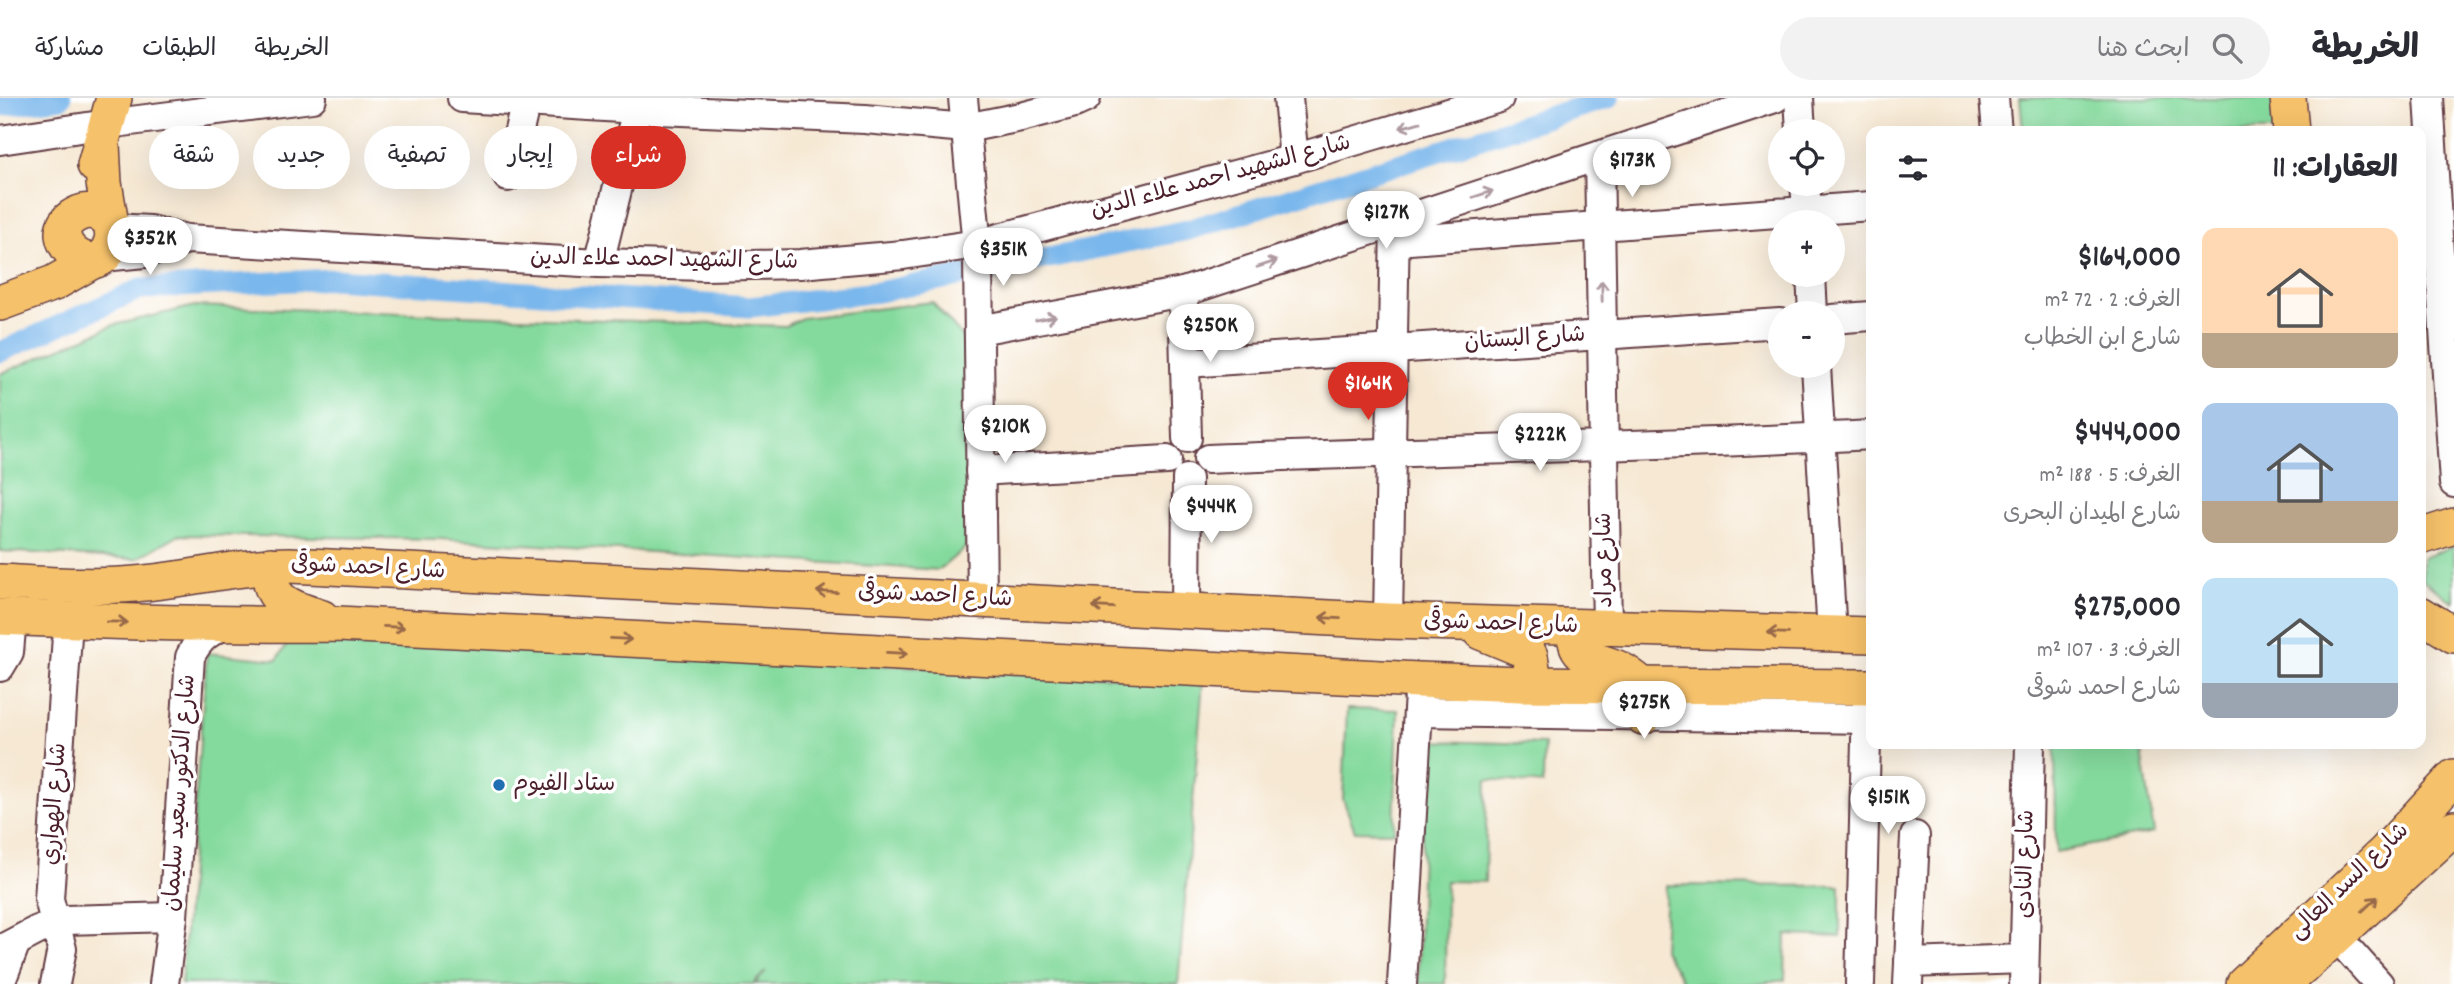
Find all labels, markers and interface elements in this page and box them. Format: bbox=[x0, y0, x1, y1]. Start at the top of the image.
search box bbox=[1780, 17, 2270, 80]
text: الخريطة bbox=[2312, 27, 2419, 74]
icon: search bbox=[2208, 29, 2246, 67]
text: ابحث هنا bbox=[2097, 32, 2190, 69]
text: مشاركة bbox=[35, 33, 104, 67]
text: الطبقات bbox=[142, 33, 217, 67]
text: الخريطة bbox=[255, 33, 329, 67]
map controls bbox=[1768, 119, 1845, 378]
button: locate bbox=[1768, 119, 1845, 196]
one-way arrow bbox=[1400, 120, 1422, 133]
chip: شقة bbox=[149, 126, 239, 189]
chip: جديد bbox=[253, 126, 350, 189]
chip: تصفية bbox=[364, 126, 470, 189]
chip: إيجار bbox=[484, 126, 577, 189]
chip: شراء bbox=[591, 126, 686, 189]
street label: شارع الشهيد احمد علاء الدين bbox=[1087, 127, 1355, 229]
pin: $173K bbox=[1583, 140, 1681, 199]
text: $173K bbox=[1609, 145, 1655, 178]
icon: filters bbox=[1894, 149, 1932, 187]
text: العقارات: 11 bbox=[2273, 149, 2398, 192]
one-way arrow bbox=[1472, 186, 1494, 199]
pin: $127K bbox=[1337, 192, 1435, 251]
text: $127K bbox=[1363, 197, 1409, 230]
button: + bbox=[1768, 210, 1845, 287]
pin: $352K bbox=[101, 218, 199, 277]
text: $352K bbox=[123, 223, 177, 256]
pin: $351K bbox=[954, 228, 1052, 288]
text: $351K bbox=[979, 234, 1027, 267]
text: $164,000 bbox=[2077, 238, 2181, 281]
street label: شارع الشهيد احمد علاء الدين bbox=[530, 242, 798, 280]
icon: home bbox=[2258, 256, 2342, 340]
one-way arrow bbox=[1256, 257, 1278, 270]
one-way arrow bbox=[1595, 280, 1609, 303]
text: الغرف: 2 · 72 m² bbox=[2045, 285, 2181, 318]
button: − bbox=[1768, 301, 1845, 378]
pin: $250K bbox=[1161, 304, 1259, 364]
text: $250K bbox=[1182, 310, 1238, 343]
one-way arrow bbox=[1034, 311, 1057, 324]
street label: شارع البستان bbox=[1463, 319, 1587, 361]
text: شارع ابن الخطاب bbox=[2024, 323, 2181, 356]
pin: $164K bbox=[1319, 362, 1417, 422]
text: $164K bbox=[1344, 368, 1392, 401]
pin: $210K bbox=[956, 406, 1054, 465]
text: $210K bbox=[980, 411, 1030, 444]
text: $444,000 bbox=[2074, 413, 2181, 456]
pin: $222K bbox=[1491, 414, 1589, 473]
text: $222K bbox=[1514, 419, 1566, 452]
icon: home bbox=[2258, 431, 2342, 515]
text: الغرف: 5 · 188 m² bbox=[2039, 460, 2181, 493]
pin: $444K bbox=[1162, 486, 1260, 545]
text: $444K bbox=[1186, 491, 1236, 524]
text: شارع الميدان البحرى bbox=[2003, 498, 2181, 531]
street label: شارع مراد bbox=[1589, 512, 1623, 608]
street label: شارع احمد شوقى bbox=[290, 547, 446, 590]
street label: شارع احمد شوقى bbox=[857, 575, 1013, 618]
one-way arrow bbox=[816, 585, 839, 598]
text: $275,000 bbox=[2073, 588, 2181, 631]
one-way arrow bbox=[1092, 600, 1115, 613]
street label: شارع احمد شوقى bbox=[1423, 605, 1579, 644]
icon: home bbox=[2258, 606, 2342, 690]
one-way arrow bbox=[1320, 611, 1342, 624]
one-way arrow bbox=[105, 616, 128, 629]
one-way arrow bbox=[382, 621, 405, 634]
one-way arrow bbox=[1767, 627, 1790, 640]
one-way arrow bbox=[609, 632, 632, 645]
text: الغرف: 3 · 107 m² bbox=[2037, 635, 2181, 668]
one-way arrow bbox=[885, 647, 908, 660]
street label: شارع الدكتور سعيد سليمان bbox=[156, 673, 206, 913]
text: شارع احمد شوقى bbox=[2026, 673, 2181, 706]
pin: $275K bbox=[1595, 682, 1693, 741]
text: $275K bbox=[1618, 687, 1670, 720]
street label: شارع الهواري bbox=[35, 742, 77, 866]
place label: ستاد الفيوم bbox=[513, 769, 615, 802]
pin: $151K bbox=[1839, 776, 1937, 836]
marker: ستاد الفيوم bbox=[491, 777, 507, 793]
text: $151K bbox=[1866, 782, 1910, 815]
street label: شارع النادى bbox=[2010, 809, 2044, 919]
street label: شارع السد العالى bbox=[2282, 816, 2418, 948]
one-way arrow bbox=[2361, 896, 2378, 913]

